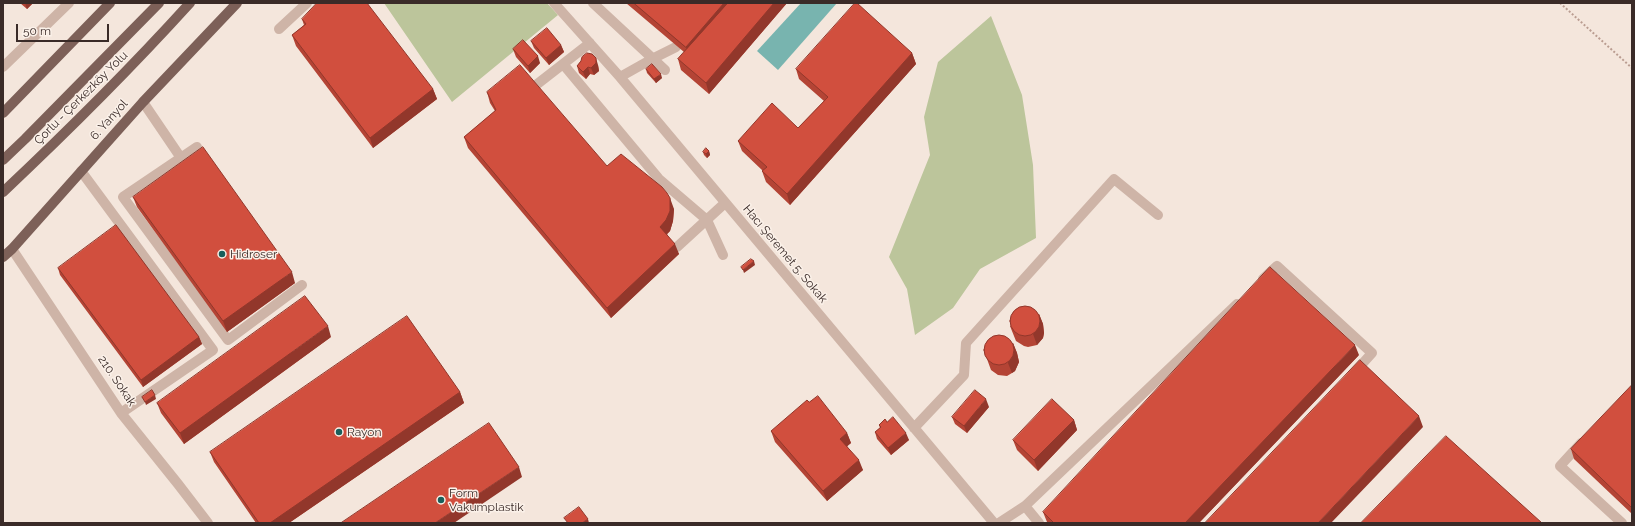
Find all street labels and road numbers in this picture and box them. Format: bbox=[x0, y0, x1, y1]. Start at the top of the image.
street label: Çorlu - Çerkezköy Yolu bbox=[31, 48, 131, 148]
street label: 6. Yanyol bbox=[87, 97, 131, 143]
street label: Hacı Şeremet 5. Sokak bbox=[740, 202, 830, 306]
street label: 210. Sokak bbox=[95, 353, 139, 409]

